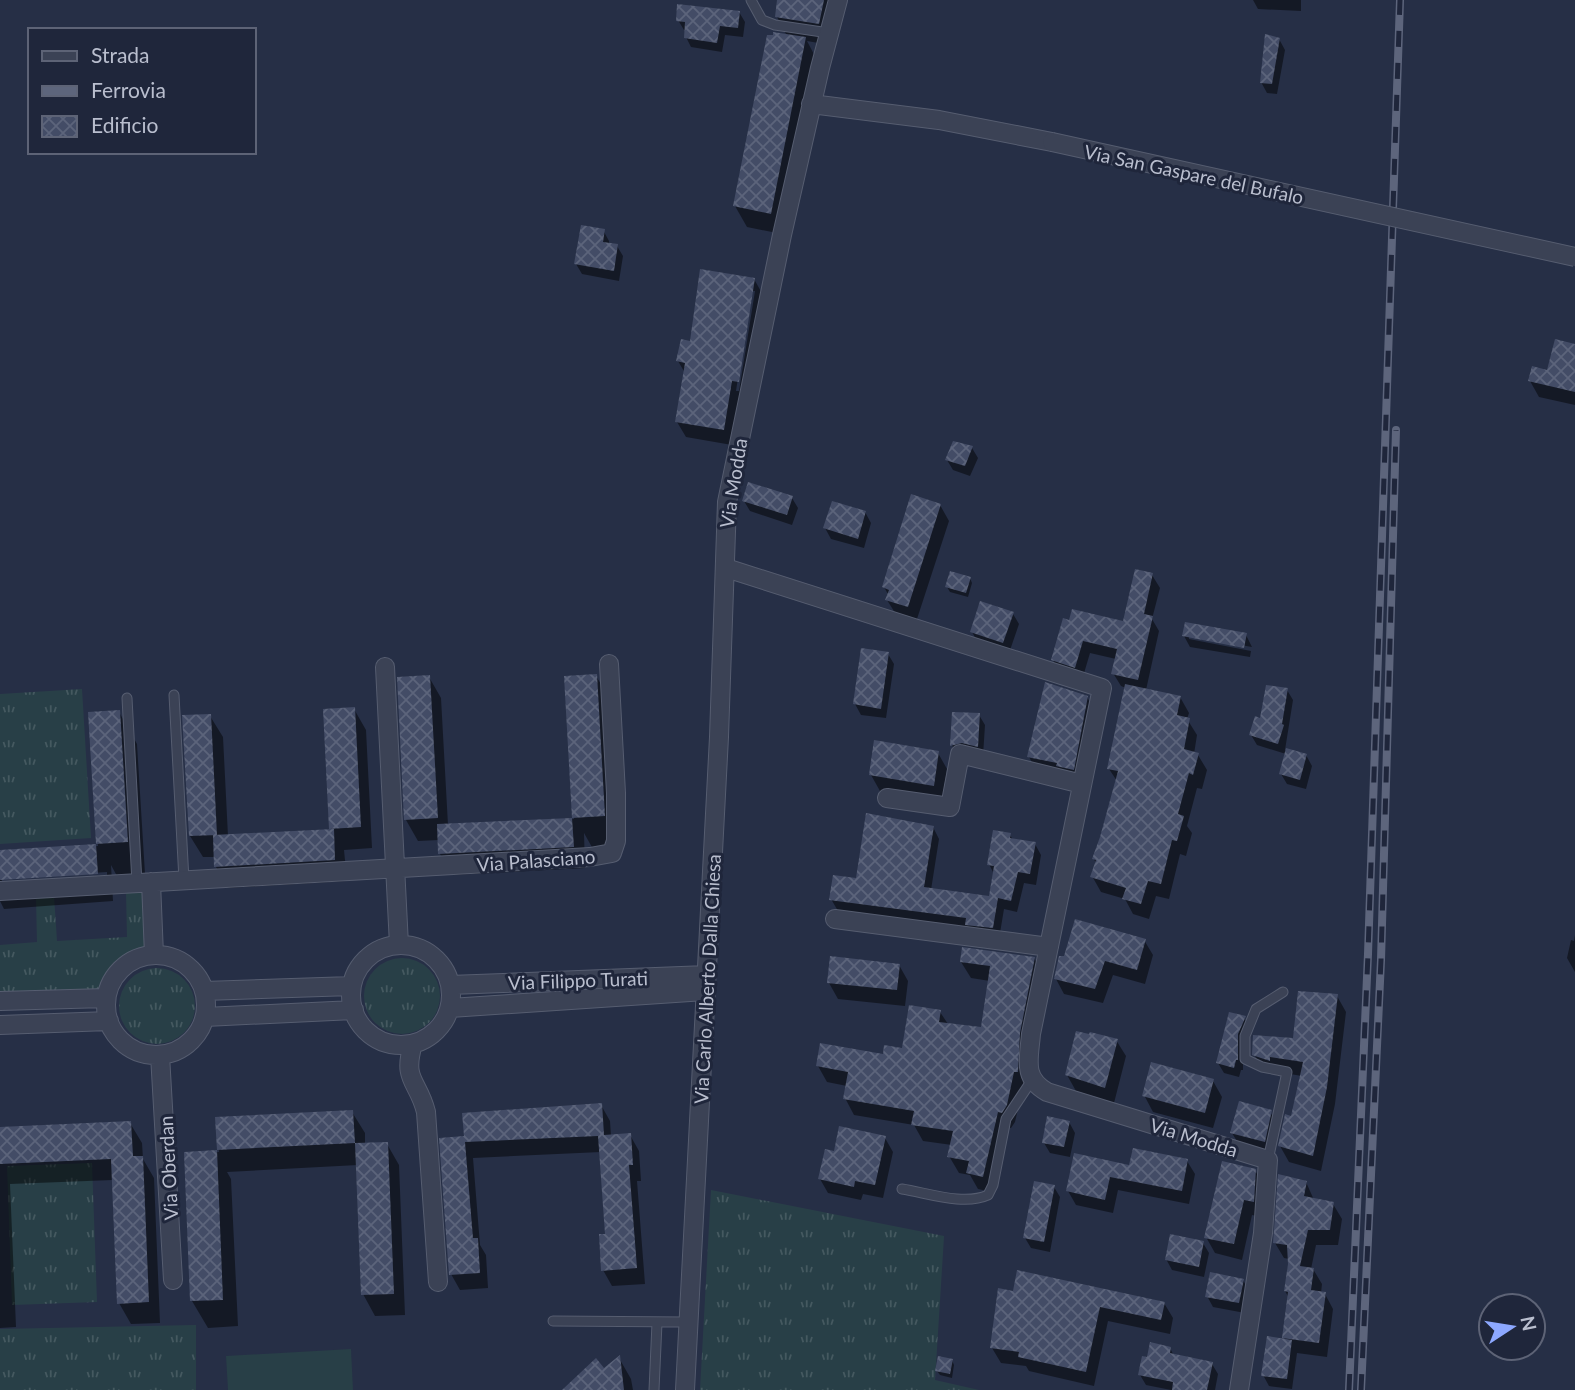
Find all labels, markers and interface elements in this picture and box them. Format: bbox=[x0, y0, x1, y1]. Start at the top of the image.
legend bbox=[28, 28, 256, 154]
text: Strada bbox=[91, 42, 150, 67]
text: Ferrovia bbox=[91, 77, 166, 102]
text: Edificio bbox=[91, 112, 159, 137]
street label: Via San Gaspare del Bufalo bbox=[1082, 139, 1306, 209]
street label: Via Modda bbox=[715, 436, 751, 530]
street label: Via Palasciano bbox=[476, 844, 596, 876]
street label: Via Carlo Alberto Dalla Chiesa bbox=[689, 854, 725, 1104]
street label: Via Filippo Turati bbox=[508, 966, 648, 994]
street label: Via Modda bbox=[1147, 1113, 1241, 1161]
street label: Via Oberdan bbox=[154, 1115, 182, 1221]
north arrow bbox=[1477, 1292, 1547, 1362]
text: N bbox=[1516, 1314, 1542, 1333]

